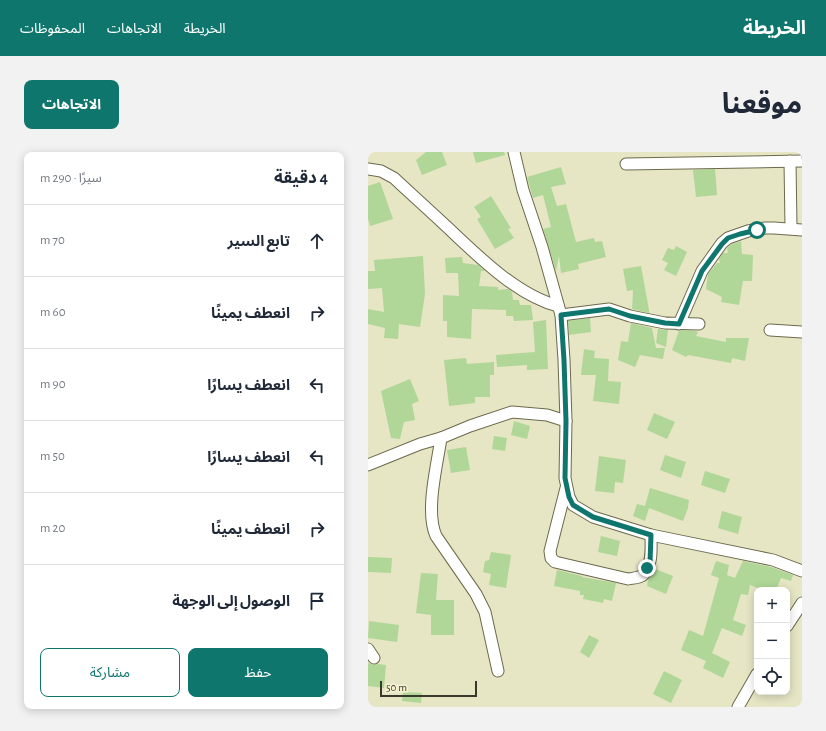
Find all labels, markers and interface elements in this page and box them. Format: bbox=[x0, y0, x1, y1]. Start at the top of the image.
text: الخريطة bbox=[743, 19, 806, 38]
text: المحفوظات bbox=[20, 22, 85, 36]
text: الاتجاهات bbox=[107, 22, 162, 36]
text: الخريطة bbox=[184, 22, 226, 36]
button: الاتجاهات bbox=[24, 80, 119, 129]
text: موقعنا bbox=[722, 91, 802, 119]
text: 4 دقيقة bbox=[274, 169, 328, 186]
text: سيرًا · 290 m bbox=[40, 172, 102, 185]
route start bbox=[748, 221, 766, 239]
icon: ahead bbox=[306, 230, 328, 252]
text: 70 m bbox=[40, 234, 65, 247]
text: تابع السير bbox=[228, 234, 290, 249]
icon: right bbox=[306, 302, 328, 324]
text: 60 m bbox=[40, 306, 66, 319]
text: انعطف يمينًا bbox=[211, 306, 290, 321]
icon: left bbox=[306, 374, 328, 396]
text: 90 m bbox=[40, 378, 66, 391]
text: انعطف يسارًا bbox=[207, 378, 290, 393]
icon: left bbox=[306, 446, 328, 468]
text: 50 m bbox=[40, 450, 65, 463]
text: انعطف يسارًا bbox=[207, 450, 290, 465]
icon: right bbox=[306, 518, 328, 540]
text: 20 m bbox=[40, 522, 65, 535]
text: انعطف يمينًا bbox=[211, 522, 290, 537]
route end bbox=[638, 559, 656, 577]
map controls bbox=[754, 587, 790, 695]
button: + bbox=[754, 587, 790, 623]
icon: arrive bbox=[306, 590, 328, 612]
text: الوصول إلى الوجهة bbox=[172, 594, 290, 609]
button: − bbox=[754, 623, 790, 659]
button: مشاركة bbox=[40, 648, 180, 697]
button: حفظ bbox=[188, 648, 328, 697]
button: locate bbox=[754, 659, 790, 695]
scale bar bbox=[380, 679, 477, 698]
text: 50 m bbox=[386, 682, 407, 693]

